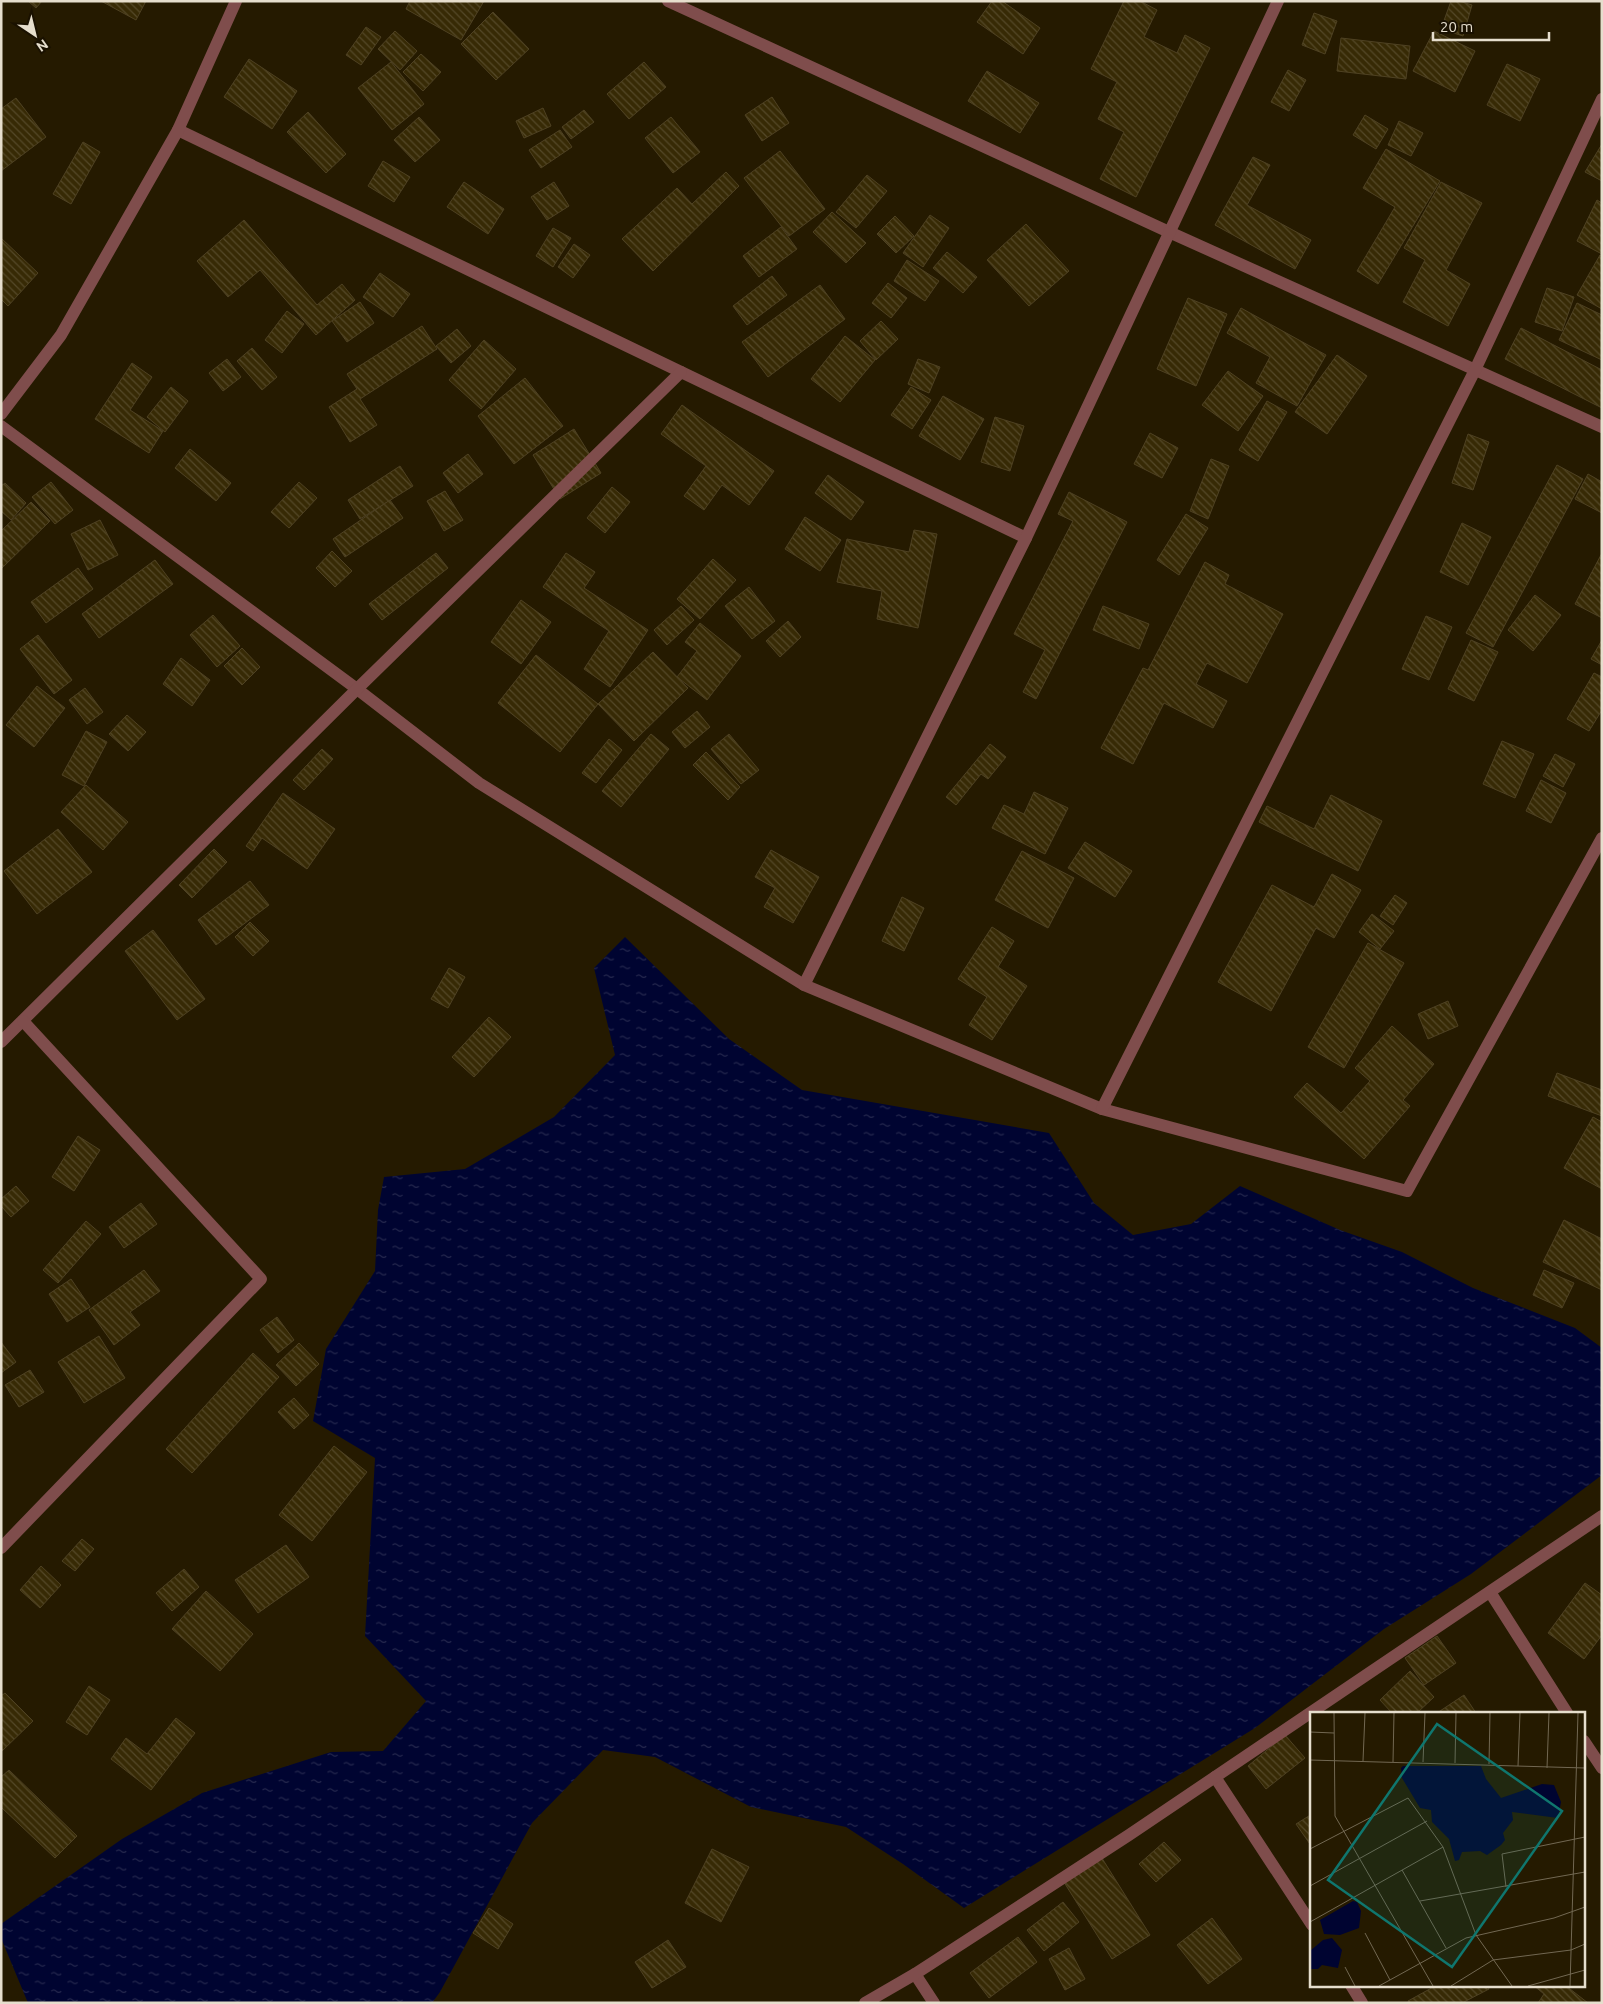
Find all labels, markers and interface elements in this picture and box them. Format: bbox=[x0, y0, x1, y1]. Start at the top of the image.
north arrow bbox=[10, 10, 60, 60]
scale bar bbox=[1433, 10, 1549, 42]
text: 20 m bbox=[1440, 18, 1473, 35]
text: N bbox=[34, 36, 51, 55]
inset map bbox=[1310, 1712, 1586, 1986]

